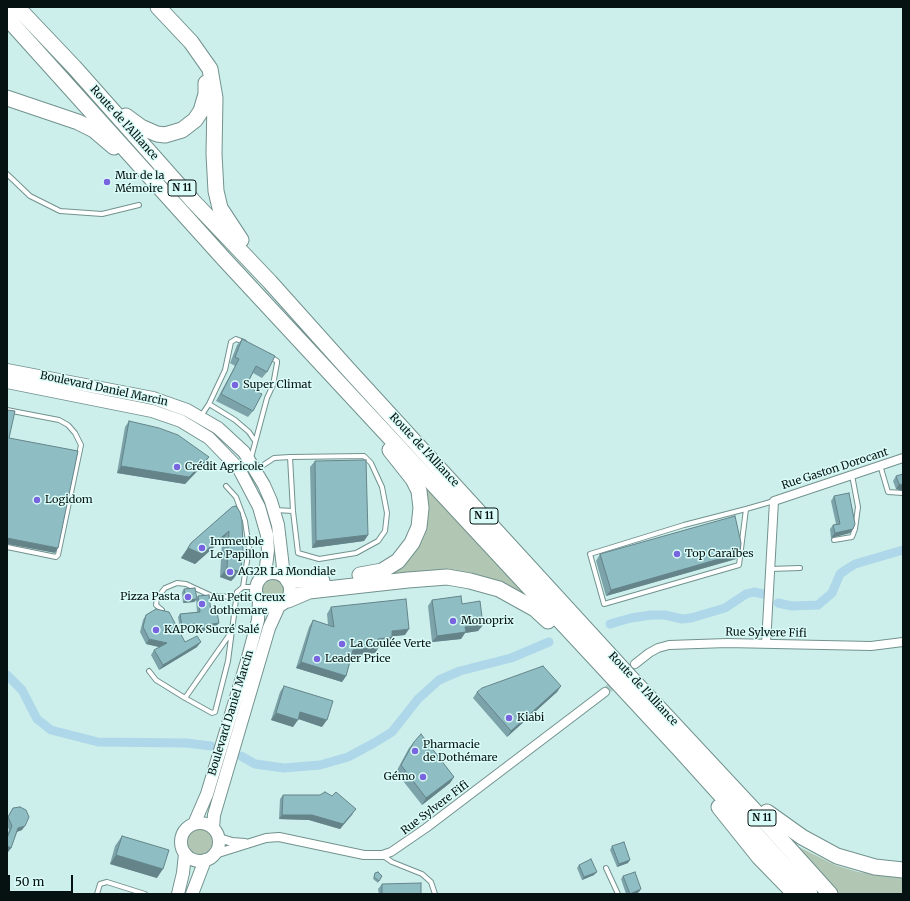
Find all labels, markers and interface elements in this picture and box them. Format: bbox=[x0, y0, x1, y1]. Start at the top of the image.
street label: Route de l'Alliance bbox=[87, 83, 161, 163]
place label: Mur de la Mémoire bbox=[115, 169, 164, 195]
marker: Mur de la Mémoire bbox=[102, 177, 112, 187]
road number: N 11 bbox=[168, 180, 196, 196]
street label: Boulevard Daniel Marcin bbox=[39, 369, 169, 409]
place label: Super Climat bbox=[243, 378, 312, 392]
marker: Super Climat bbox=[230, 380, 240, 390]
street label: Route de l'Alliance bbox=[387, 411, 461, 489]
street label: Rue Gaston Dorocant bbox=[780, 446, 890, 492]
place label: Crédit Agricole bbox=[185, 460, 264, 474]
marker: Crédit Agricole bbox=[172, 462, 182, 472]
place label: Logidom bbox=[45, 493, 93, 507]
marker: Logidom bbox=[32, 495, 42, 505]
road number: N 11 bbox=[470, 508, 498, 524]
place label: Immeuble Le Papillon bbox=[210, 535, 269, 561]
marker: Immeuble Le Papillon bbox=[197, 543, 207, 553]
place label: Top Caraïbes bbox=[685, 547, 754, 561]
marker: Top Caraïbes bbox=[672, 549, 682, 559]
place label: AG2R La Mondiale bbox=[238, 565, 336, 579]
marker: AG2R La Mondiale bbox=[225, 567, 235, 577]
place label: Pizza Pasta bbox=[120, 590, 180, 604]
place label: Au Petit Creux dothemare bbox=[210, 591, 285, 617]
marker: Pizza Pasta bbox=[183, 592, 193, 602]
marker: Au Petit Creux dothemare bbox=[197, 599, 207, 609]
place label: Monoprix bbox=[461, 614, 514, 628]
marker: Monoprix bbox=[448, 616, 458, 626]
place label: KAPOK Sucré Salé bbox=[164, 623, 259, 637]
marker: KAPOK Sucré Salé bbox=[151, 625, 161, 635]
street label: Rue Sylvere Fifi bbox=[725, 626, 807, 640]
place label: La Coulée Verte bbox=[350, 637, 431, 651]
marker: La Coulée Verte bbox=[337, 639, 347, 649]
street label: Boulevard Daniel Marcin bbox=[206, 649, 256, 777]
street label: Route de l'Alliance bbox=[606, 650, 680, 728]
place label: Leader Price bbox=[325, 652, 390, 666]
marker: Leader Price bbox=[312, 654, 322, 664]
place label: Kiabi bbox=[517, 711, 544, 725]
marker: Kiabi bbox=[504, 713, 514, 723]
place label: Pharmacie de Dothémare bbox=[423, 738, 497, 764]
marker: Pharmacie de Dothémare bbox=[410, 746, 420, 756]
place label: Gémo bbox=[384, 770, 415, 784]
marker: Gémo bbox=[418, 772, 428, 782]
street label: Rue Sylvere Fifi bbox=[399, 778, 471, 838]
road number: N 11 bbox=[748, 810, 776, 826]
scale bar bbox=[10, 867, 75, 893]
text: 50 m bbox=[15, 874, 44, 889]

